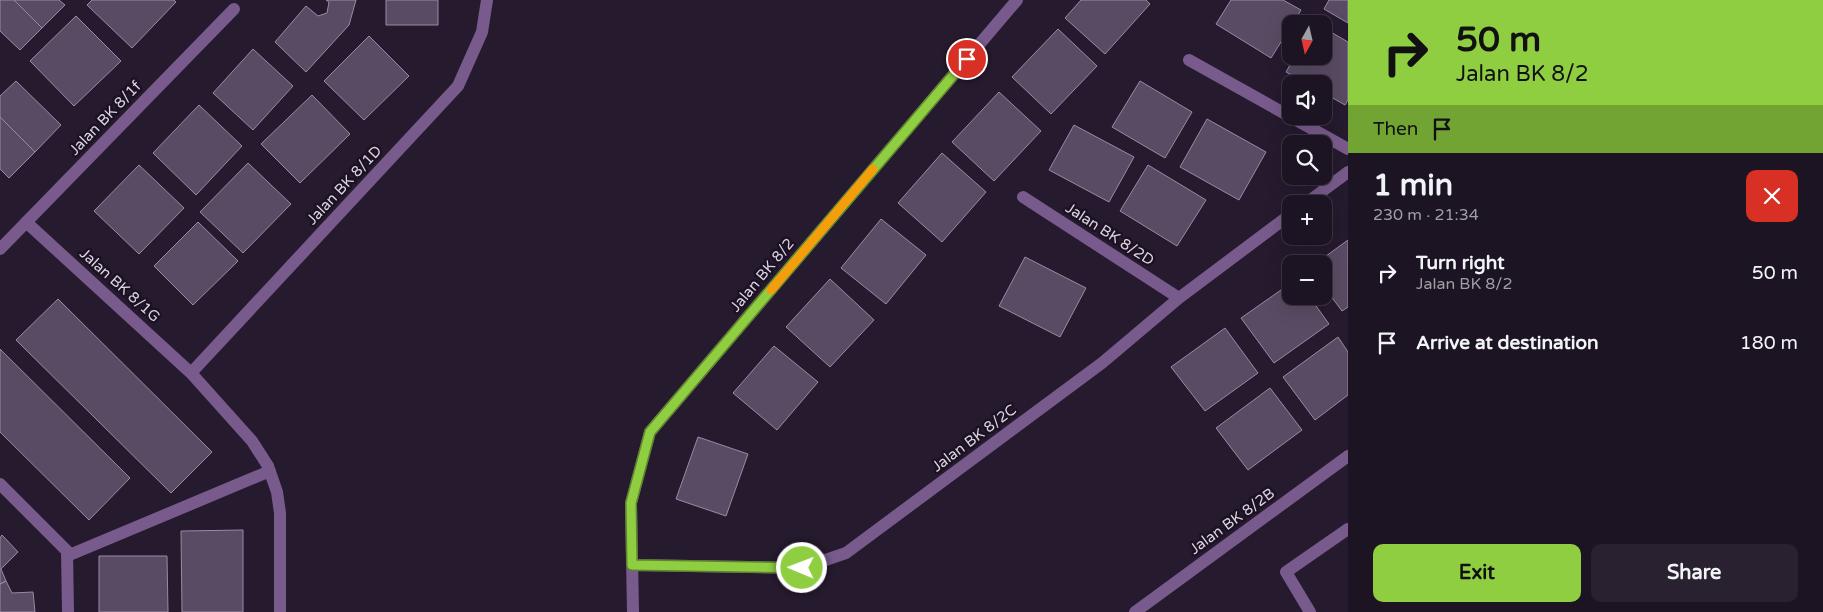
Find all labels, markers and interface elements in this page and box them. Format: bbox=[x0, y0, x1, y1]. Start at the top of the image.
north arrow bbox=[1282, 15, 1332, 65]
map controls bbox=[1282, 15, 1332, 305]
text: 50 m bbox=[1456, 19, 1541, 61]
icon: right bbox=[1373, 20, 1438, 85]
pin bbox=[946, 38, 988, 80]
icon: arrive bbox=[953, 45, 981, 73]
text: Jalan BK 8/2 bbox=[1456, 61, 1589, 87]
button: sound bbox=[1282, 75, 1332, 125]
street label: Jalan BK 8/1f bbox=[65, 77, 145, 159]
icon: arrive bbox=[1428, 115, 1456, 143]
text: Then bbox=[1373, 118, 1418, 140]
button: search bbox=[1282, 135, 1332, 185]
street label: Jalan BK 8/1D bbox=[303, 142, 385, 228]
text: 1 min bbox=[1373, 167, 1453, 204]
button: close bbox=[1746, 170, 1798, 222]
button: + bbox=[1282, 195, 1332, 245]
street label: Jalan BK 8/2D bbox=[1062, 199, 1158, 269]
text: 230 m · 21:34 bbox=[1373, 205, 1479, 225]
street label: Jalan BK 8/2 bbox=[726, 235, 798, 315]
street label: Jalan BK 8/1G bbox=[76, 244, 164, 326]
text: Turn right bbox=[1416, 252, 1504, 274]
button: − bbox=[1282, 255, 1332, 305]
icon: right bbox=[1373, 259, 1401, 287]
text: 50 m bbox=[1752, 262, 1798, 284]
text: Jalan BK 8/2 bbox=[1416, 274, 1512, 294]
icon: arrive bbox=[1373, 329, 1401, 357]
text: Arrive at destination bbox=[1416, 332, 1599, 354]
text: 180 m bbox=[1740, 332, 1798, 354]
street label: Jalan BK 8/2C bbox=[928, 400, 1020, 476]
street label: Jalan BK 8/2B bbox=[1186, 484, 1278, 558]
position arrow bbox=[775, 541, 827, 593]
button: Exit bbox=[1373, 544, 1581, 602]
button: Share bbox=[1591, 544, 1798, 602]

